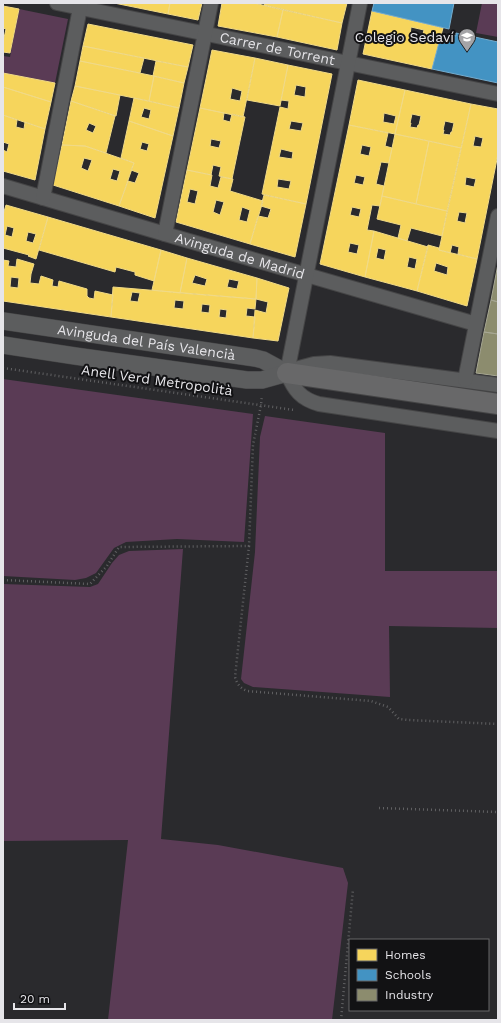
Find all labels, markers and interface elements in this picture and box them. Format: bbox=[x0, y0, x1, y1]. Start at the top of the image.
school or university icon: Colegio Sedaví bbox=[457, 27, 477, 52]
street label: Carrer de Torrent bbox=[218, 29, 337, 68]
place label: Colegio Sedaví bbox=[355, 29, 454, 45]
street label: Avinguda de Madrid bbox=[173, 229, 307, 282]
street label: Avinguda del País Valencià bbox=[56, 321, 237, 363]
street label: Anell Verd Metropolità bbox=[80, 361, 234, 399]
legend bbox=[349, 939, 489, 1011]
text: Homes bbox=[385, 948, 426, 962]
text: Schools bbox=[385, 968, 431, 982]
scale bar bbox=[14, 985, 65, 1011]
text: Industry bbox=[385, 988, 434, 1002]
text: 20 m bbox=[20, 992, 50, 1006]

